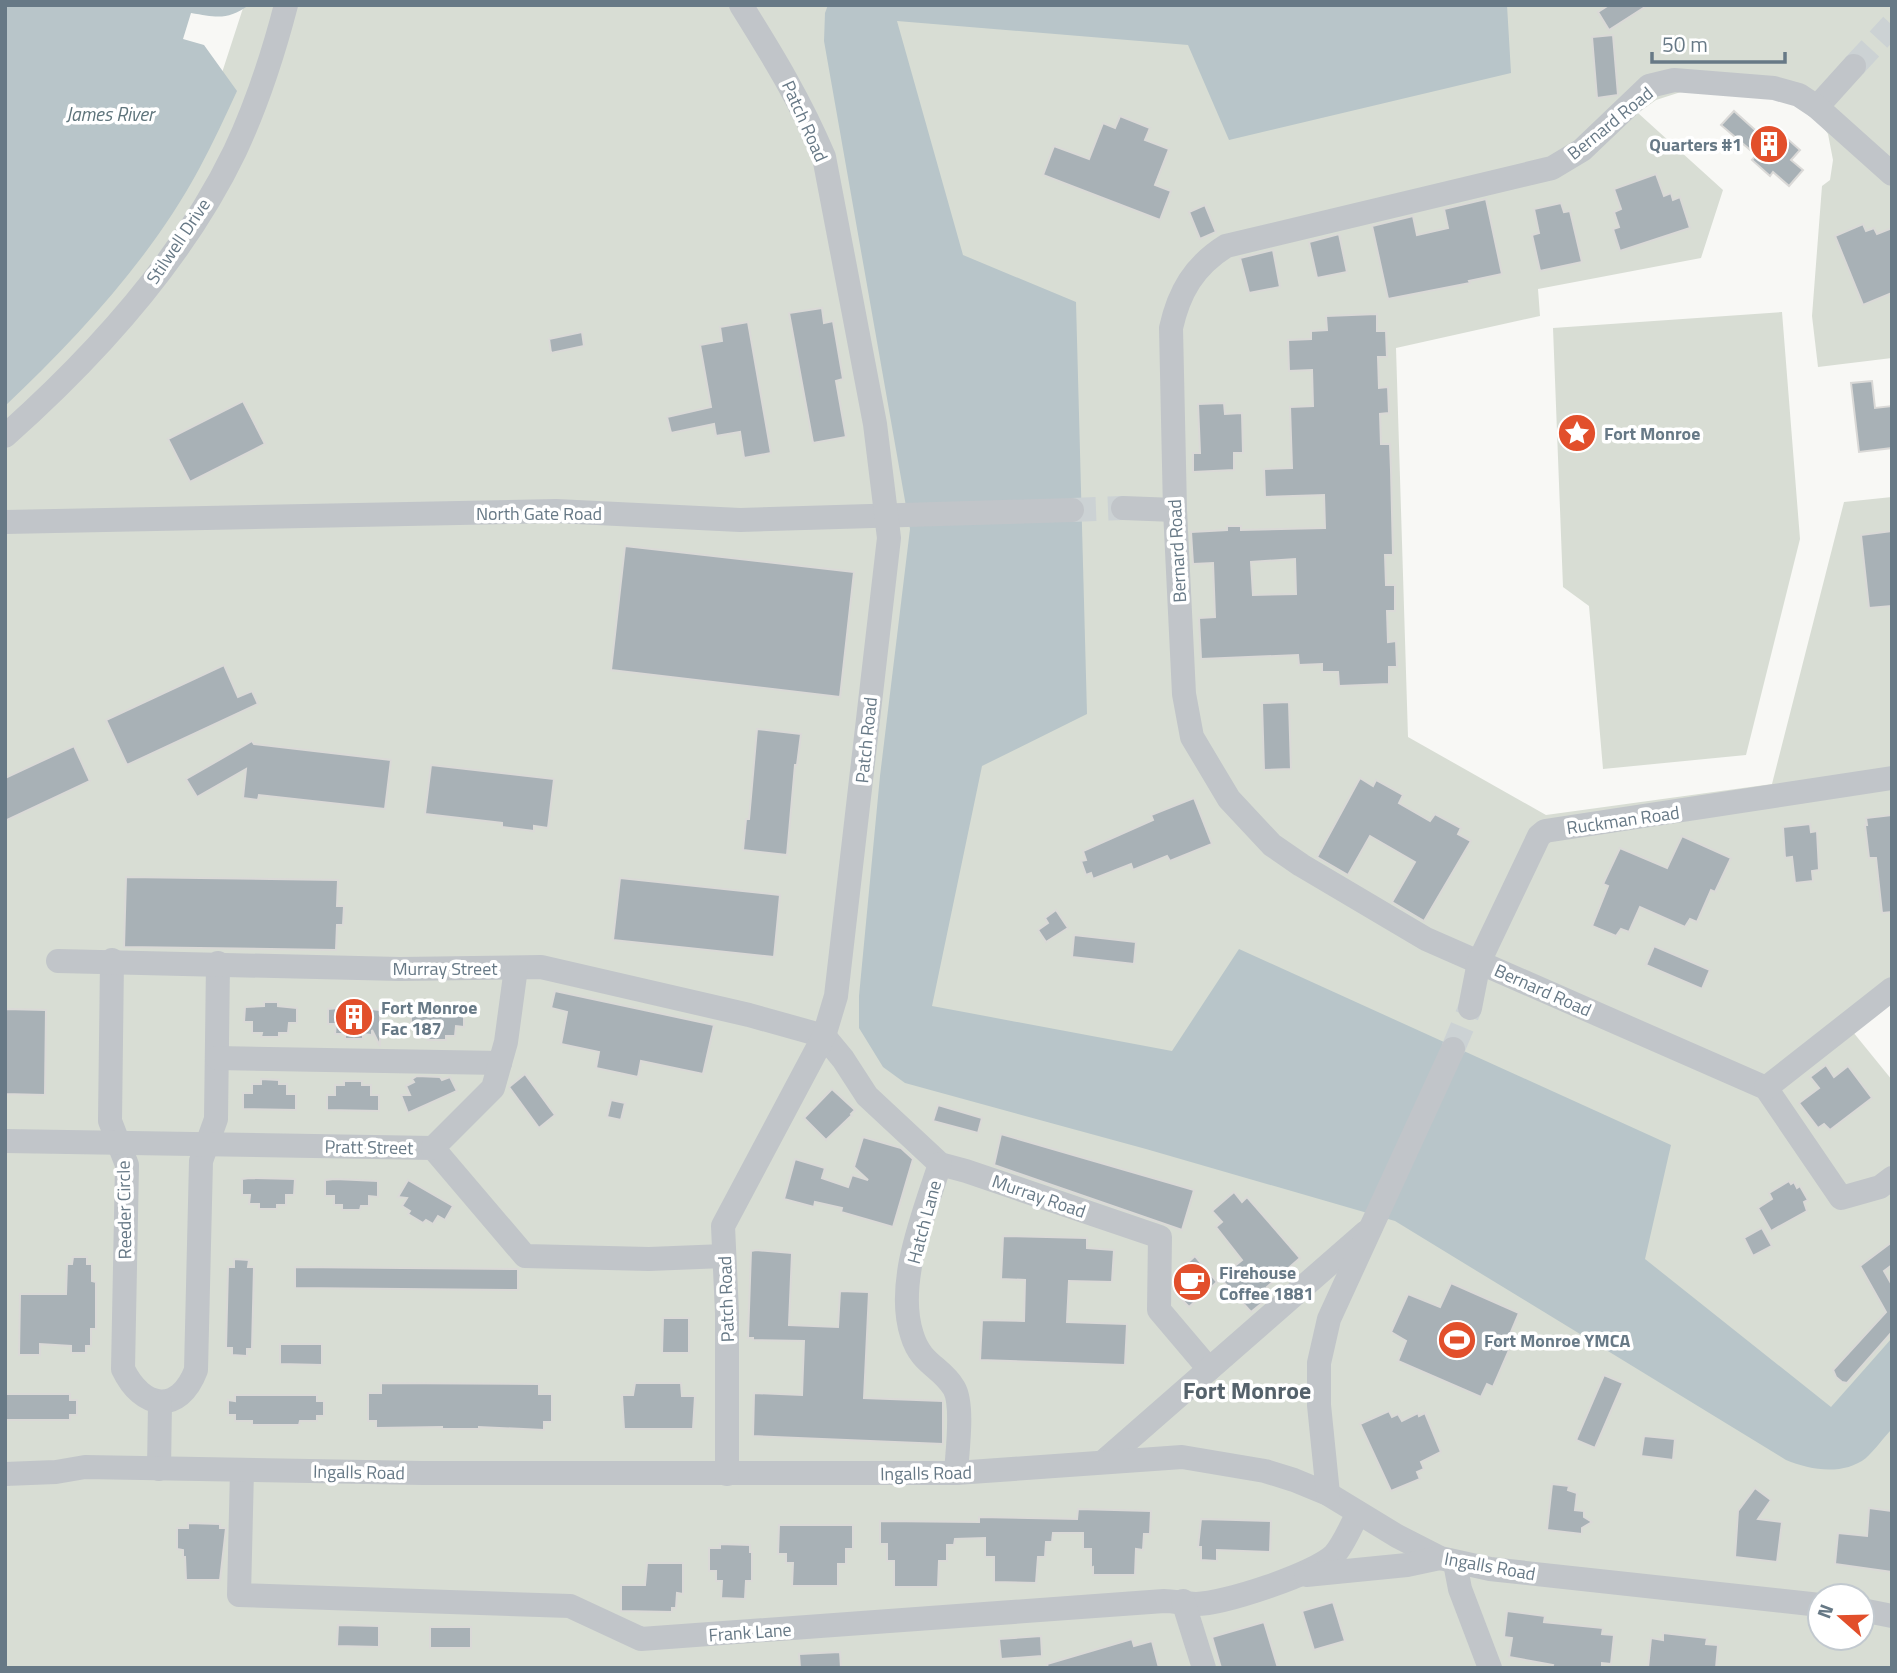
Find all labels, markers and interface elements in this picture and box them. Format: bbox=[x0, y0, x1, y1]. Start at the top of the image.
scale bar bbox=[1652, 21, 1785, 65]
text: 50 m bbox=[1662, 28, 1708, 60]
street label: Patch Road bbox=[775, 76, 835, 166]
street label: Bernard Road bbox=[1561, 80, 1659, 166]
water label: James River bbox=[66, 99, 156, 128]
building icon: Quarters #1 bbox=[1748, 123, 1790, 165]
place label: Quarters #1 bbox=[1649, 131, 1742, 158]
street label: Stilwell Drive bbox=[139, 193, 217, 289]
place icon: Fort Monroe bbox=[1556, 412, 1598, 454]
place label: Fort Monroe bbox=[1604, 420, 1700, 447]
street label: Bernard Road bbox=[1161, 499, 1193, 603]
street label: North Gate Road bbox=[476, 500, 602, 527]
street label: Patch Road bbox=[848, 696, 884, 784]
street label: Ruckman Road bbox=[1565, 799, 1681, 841]
street label: Murray Street bbox=[392, 955, 498, 982]
street label: Bernard Road bbox=[1490, 957, 1596, 1023]
place label: Fort Monroe Fac 187 bbox=[381, 994, 477, 1042]
building icon: Fort Monroe Fac 187 bbox=[333, 996, 375, 1038]
street label: Pratt Street bbox=[324, 1133, 414, 1161]
street label: Reeder Circle bbox=[110, 1160, 138, 1260]
street label: Murray Road bbox=[988, 1167, 1090, 1225]
street label: Hatch Lane bbox=[900, 1177, 948, 1267]
street label: Patch Road bbox=[711, 1255, 741, 1343]
place label: Firehouse Coffee 1881 bbox=[1219, 1259, 1314, 1307]
cafe icon: Firehouse Coffee 1881 bbox=[1171, 1261, 1213, 1303]
sports icon: Fort Monroe YMCA bbox=[1436, 1319, 1478, 1361]
place label: Fort Monroe YMCA bbox=[1484, 1327, 1631, 1354]
district label: Fort Monroe bbox=[1183, 1372, 1311, 1408]
street label: Ingalls Road bbox=[313, 1458, 405, 1486]
street label: Ingalls Road bbox=[880, 1459, 972, 1487]
street label: Ingalls Road bbox=[1442, 1545, 1538, 1587]
north arrow bbox=[1806, 1582, 1876, 1652]
text: N bbox=[1809, 1600, 1840, 1622]
street label: Frank Lane bbox=[708, 1616, 792, 1648]

